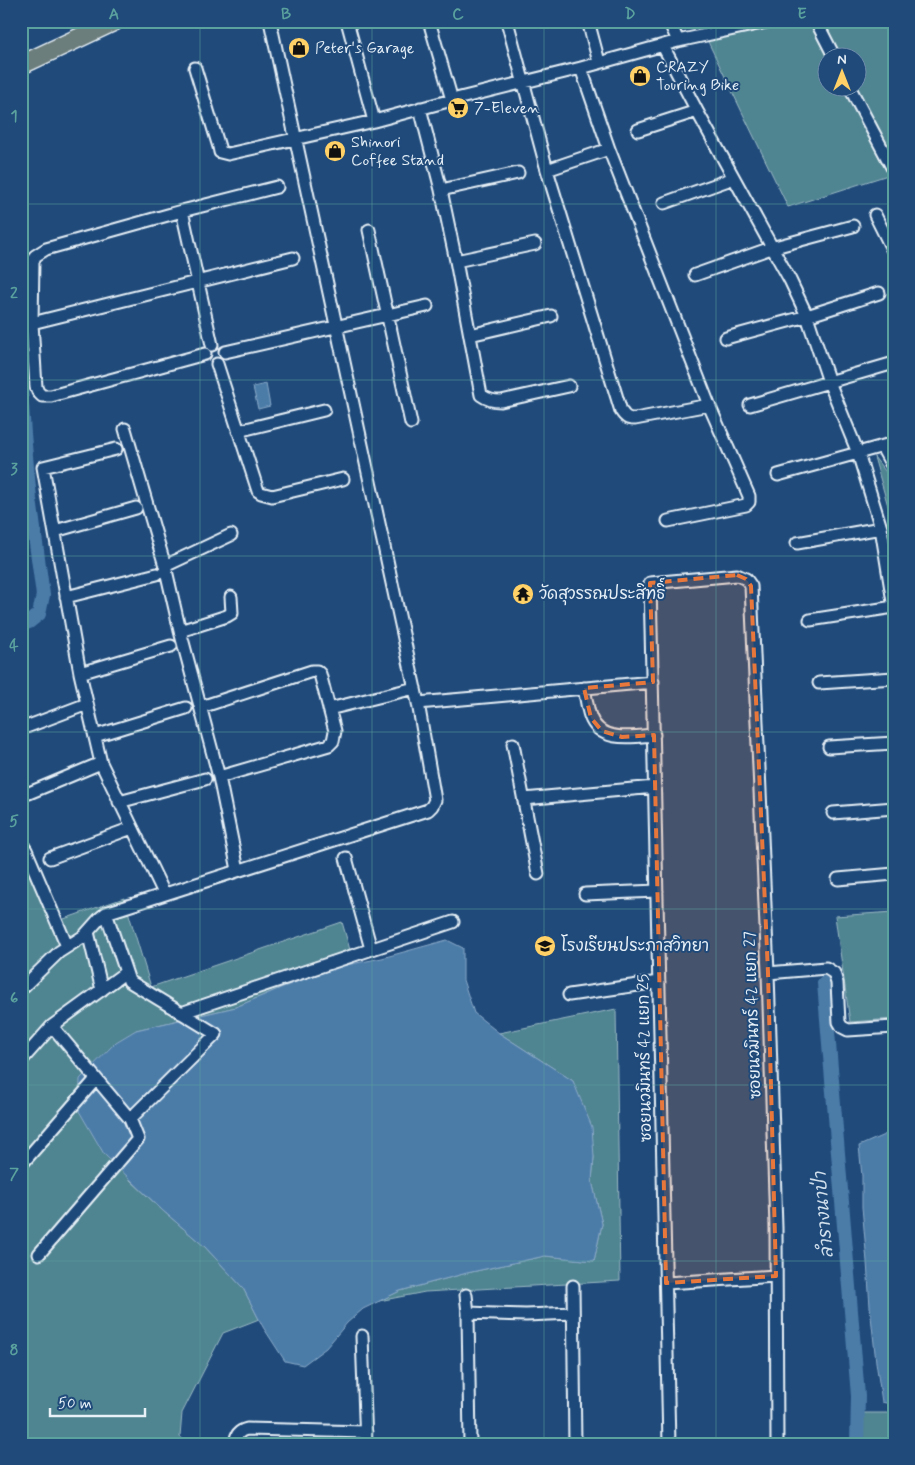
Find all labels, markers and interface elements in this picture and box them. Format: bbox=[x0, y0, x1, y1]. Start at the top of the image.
text: A bbox=[109, 4, 119, 25]
text: B bbox=[281, 4, 291, 25]
text: C bbox=[452, 4, 464, 25]
text: D bbox=[624, 4, 636, 25]
text: E bbox=[797, 4, 807, 25]
shop icon: Peter's Garage bbox=[287, 36, 311, 60]
place label: Peter's Garage bbox=[315, 38, 415, 59]
north arrow bbox=[818, 48, 868, 98]
text: N bbox=[837, 51, 847, 69]
place label: CRAZY Touring Bike bbox=[656, 57, 739, 96]
shop icon: CRAZY Touring Bike bbox=[628, 64, 652, 88]
supermarket icon: 7-Eleven bbox=[446, 96, 470, 120]
place label: 7-Eleven bbox=[474, 98, 540, 119]
text: 1 bbox=[10, 106, 18, 127]
place label: Shinori Coffee Stand bbox=[351, 132, 444, 171]
shop icon: Shinori Coffee Stand bbox=[323, 139, 347, 163]
text: 2 bbox=[10, 283, 18, 304]
text: 3 bbox=[10, 459, 18, 480]
place label: วัดสุวรรณประสิทธิ์ bbox=[539, 577, 665, 606]
temple icon: วัดสุวรรณประสิทธิ์ bbox=[511, 582, 535, 606]
text: 4 bbox=[9, 635, 19, 656]
text: 5 bbox=[9, 811, 19, 832]
street label: ซอยนวมินทร์ 42 แยก 27 bbox=[738, 931, 766, 1099]
school or university icon: โรงเรียนประภาสวิทยา bbox=[533, 934, 557, 958]
place label: โรงเรียนประภาสวิทยา bbox=[561, 934, 709, 957]
street label: ซอยนวมินทร์ 42 แยก 25 bbox=[631, 974, 657, 1142]
text: 6 bbox=[10, 988, 18, 1009]
text: 7 bbox=[9, 1164, 19, 1185]
water label: ลำรางนาป่า bbox=[807, 1170, 840, 1259]
text: 8 bbox=[9, 1340, 19, 1361]
scale bar bbox=[50, 1385, 145, 1417]
text: 50 m bbox=[58, 1394, 92, 1414]

